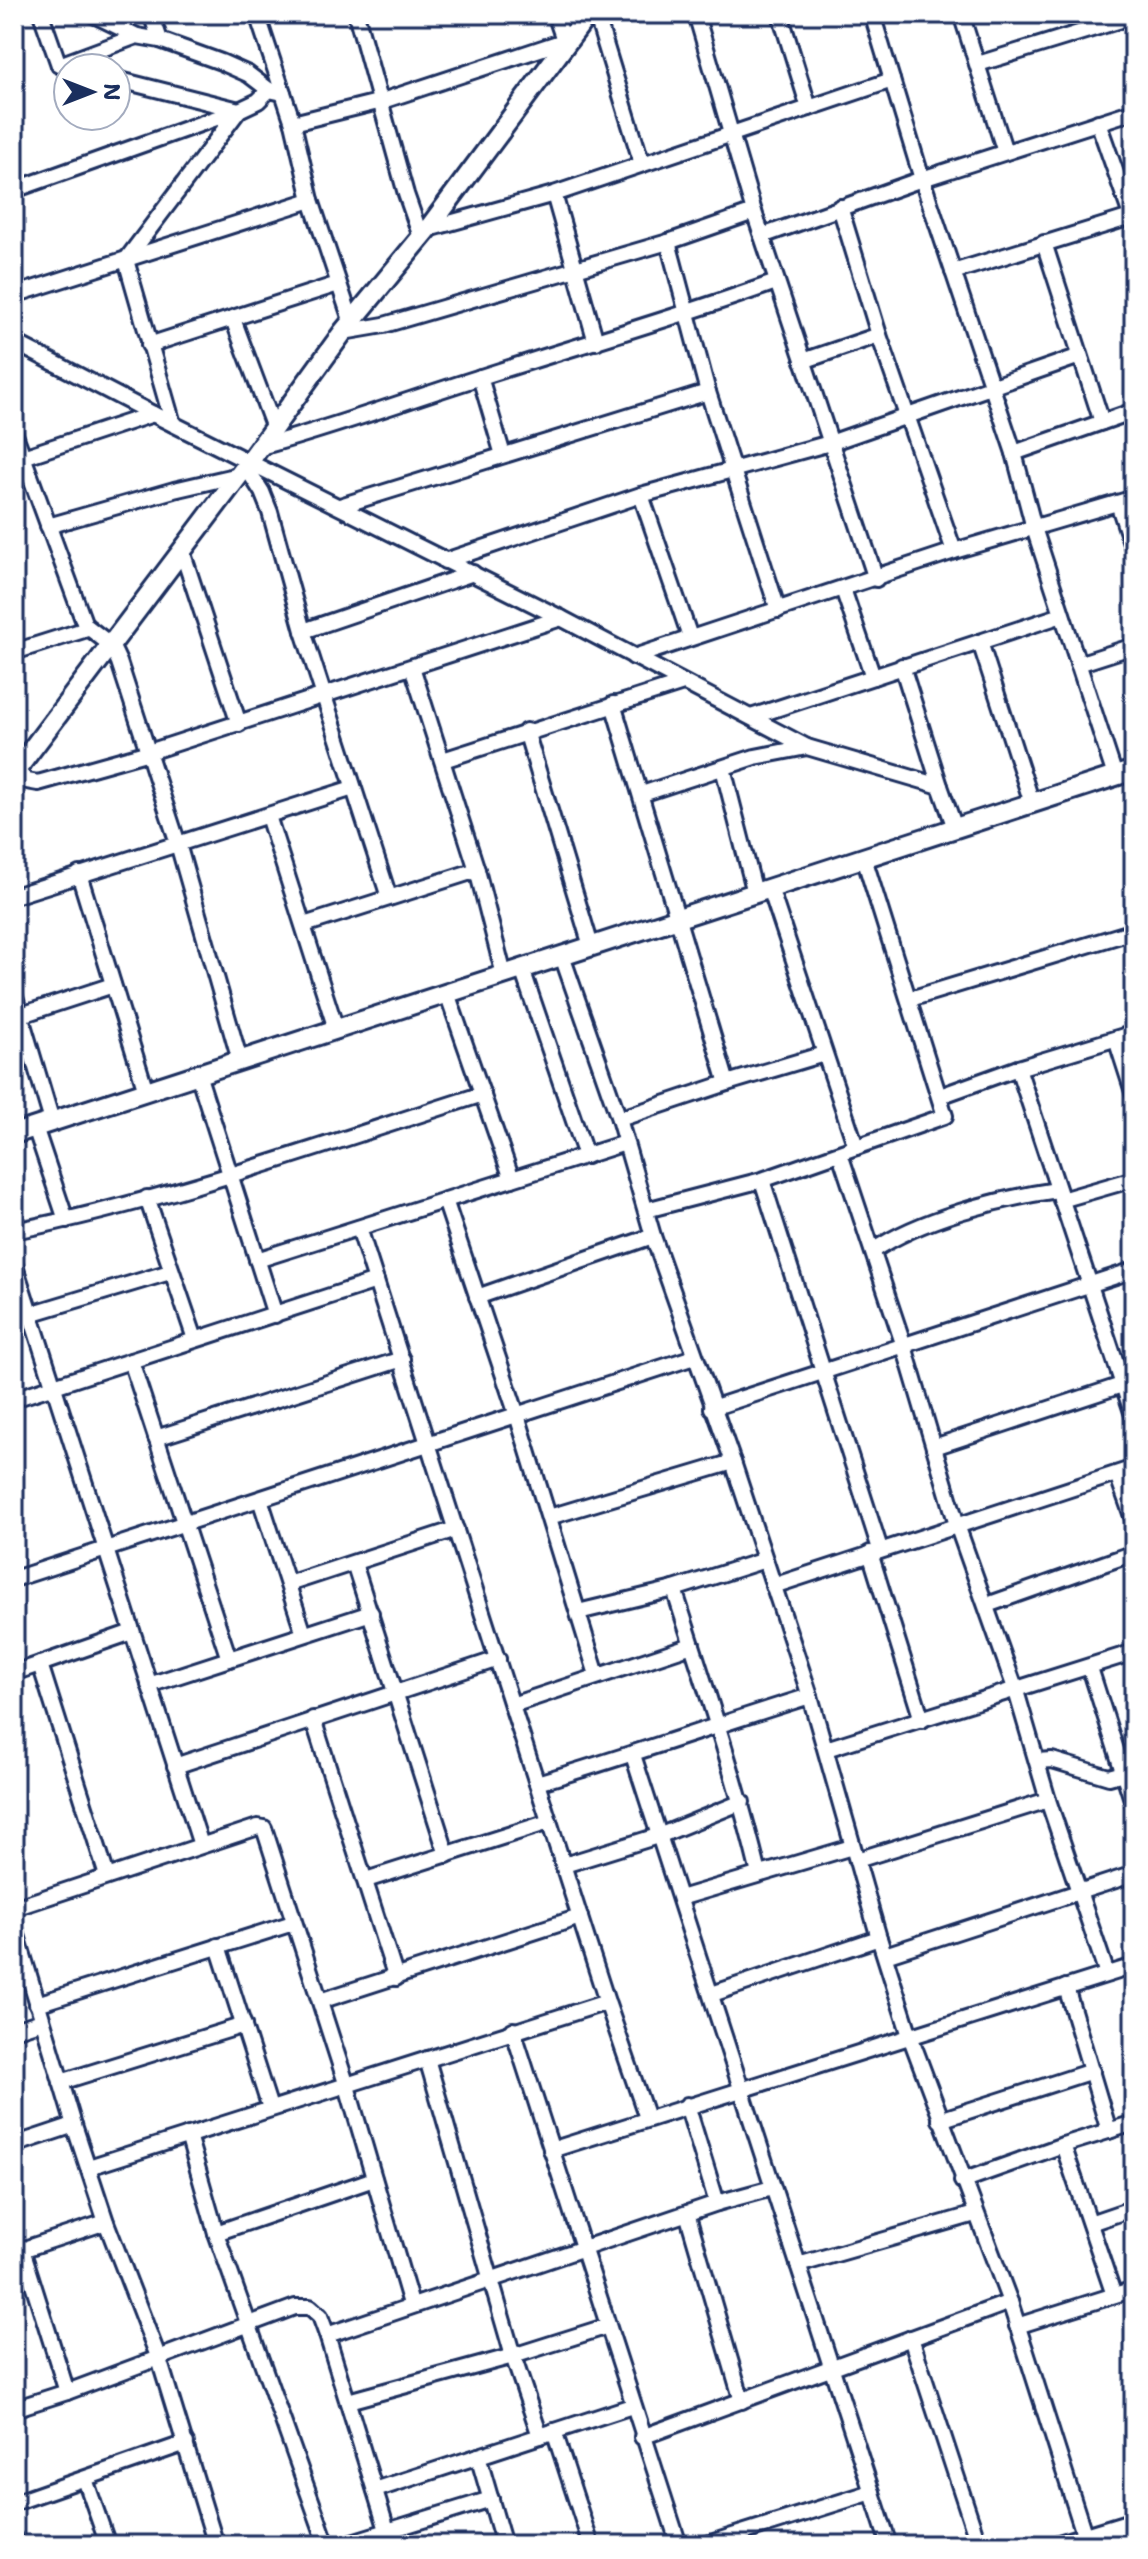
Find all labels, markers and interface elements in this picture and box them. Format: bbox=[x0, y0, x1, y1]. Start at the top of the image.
north arrow bbox=[52, 52, 132, 132]
text: N bbox=[97, 83, 126, 101]

